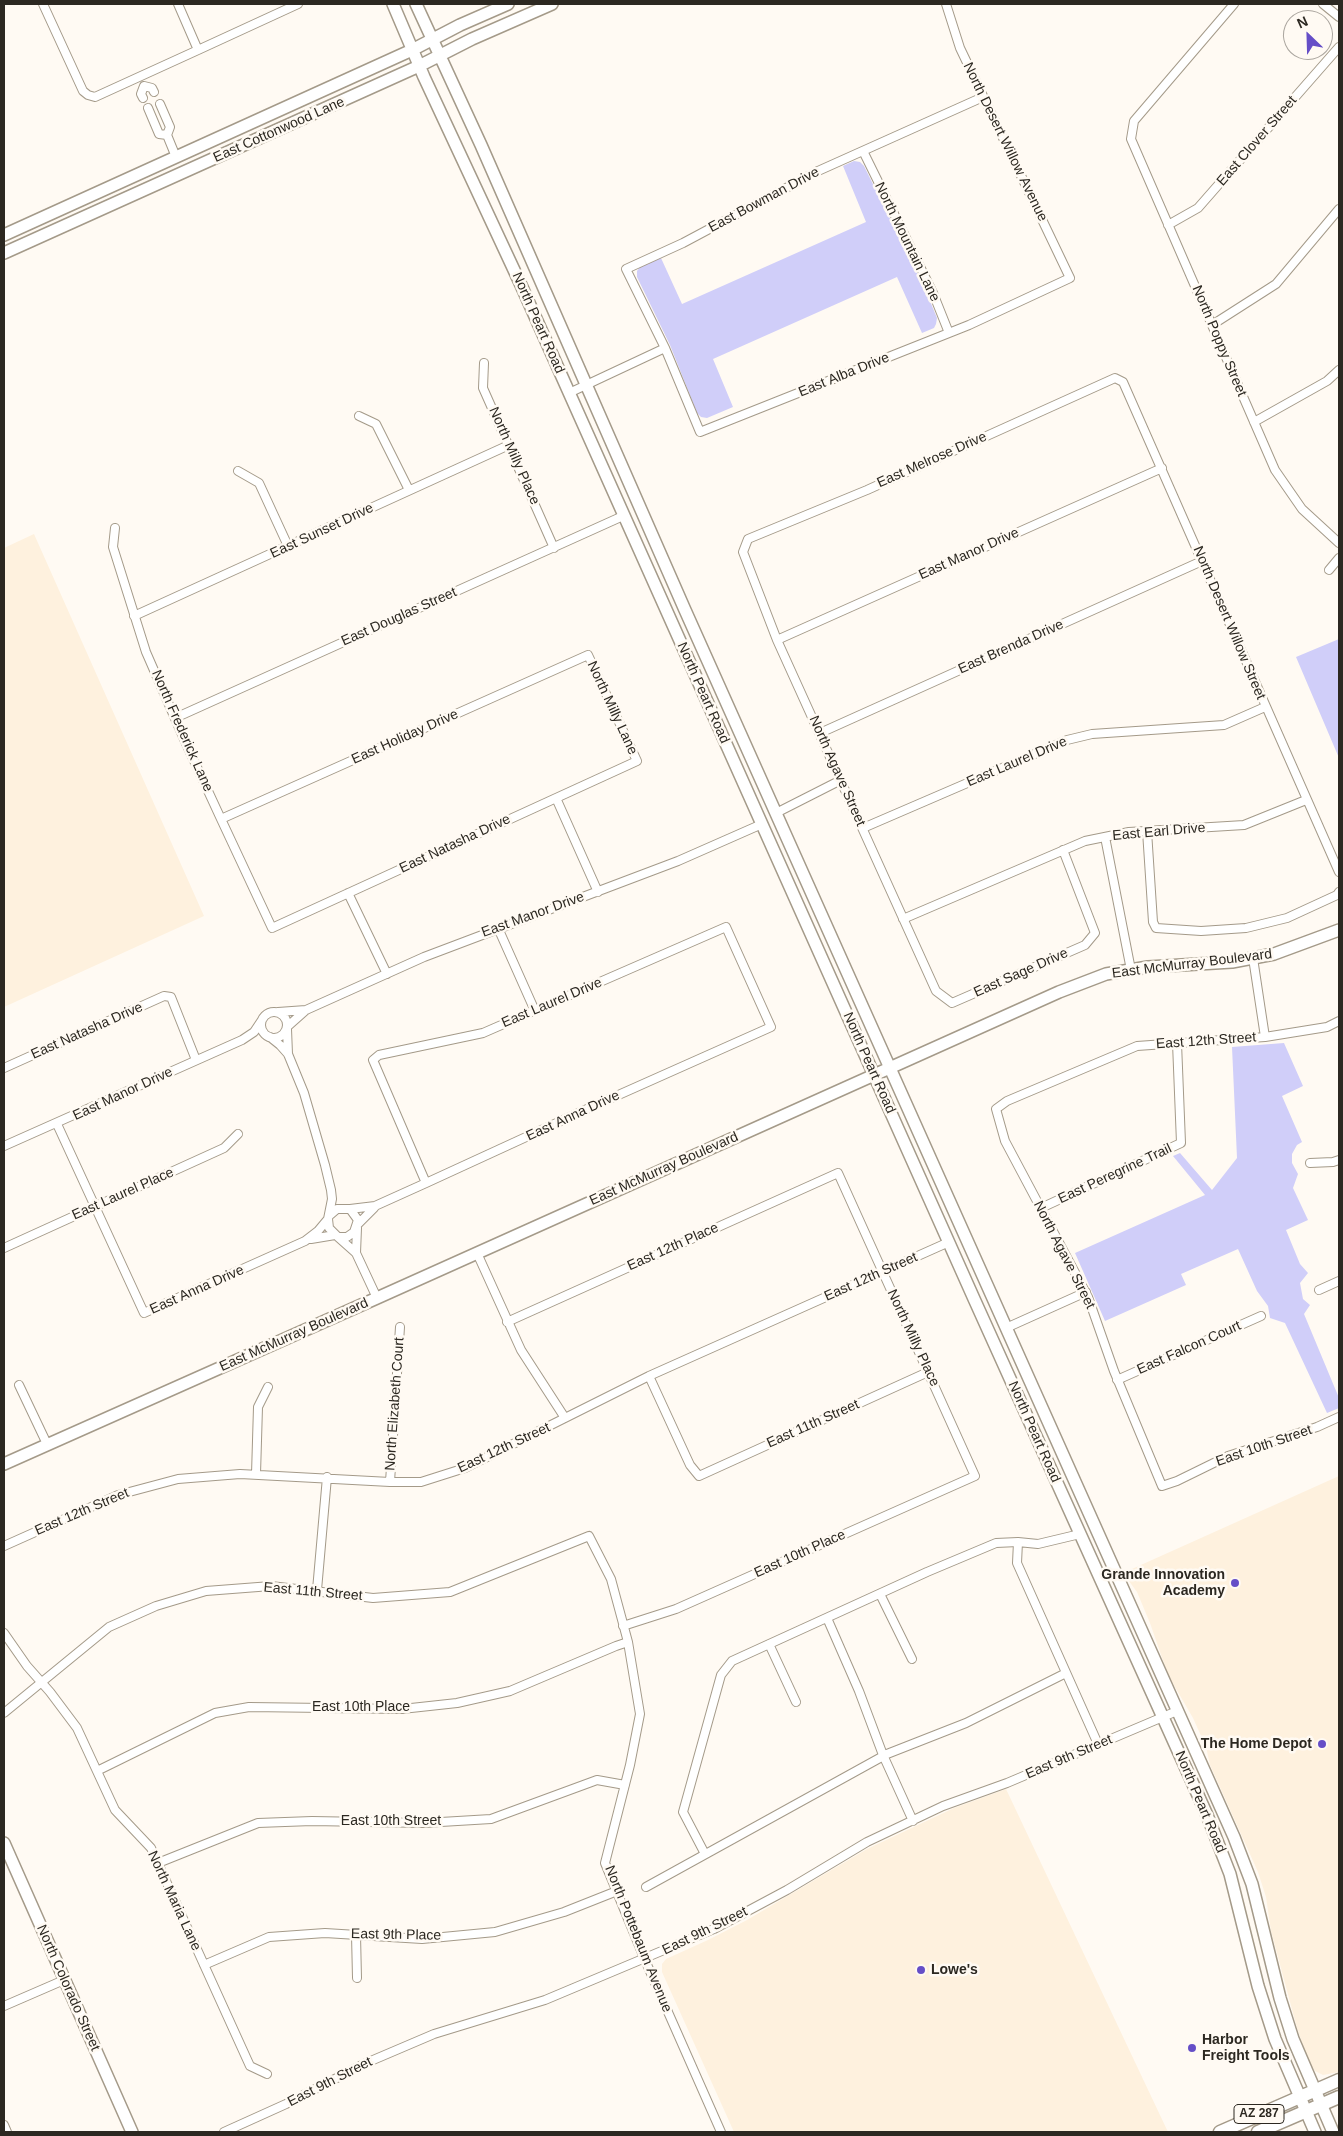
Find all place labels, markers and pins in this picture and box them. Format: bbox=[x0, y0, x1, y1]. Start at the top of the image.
place label: Grande Innovation Academy bbox=[1101, 1567, 1225, 1600]
marker: Grande Innovation Academy bbox=[1229, 1577, 1241, 1589]
place label: The Home Depot bbox=[1201, 1736, 1312, 1752]
marker: The Home Depot bbox=[1316, 1738, 1328, 1750]
place label: Lowe's bbox=[931, 1962, 978, 1978]
marker: Lowe's bbox=[915, 1964, 927, 1976]
place label: Harbor Freight Tools bbox=[1202, 2032, 1290, 2064]
marker: Harbor Freight Tools bbox=[1186, 2042, 1198, 2054]

